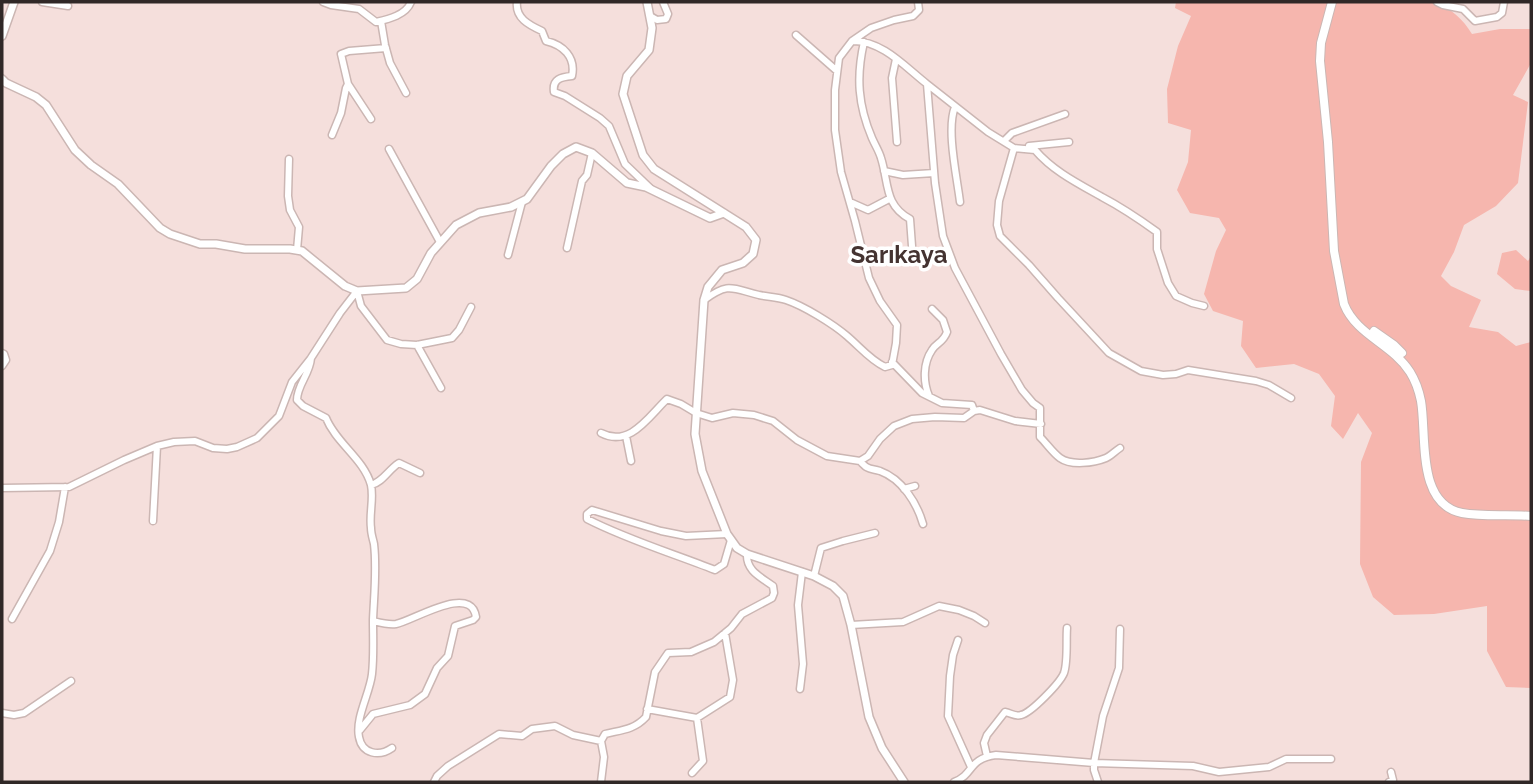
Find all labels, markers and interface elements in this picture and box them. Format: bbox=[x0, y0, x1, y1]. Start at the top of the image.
district label: Sarıkaya bbox=[850, 240, 948, 269]

